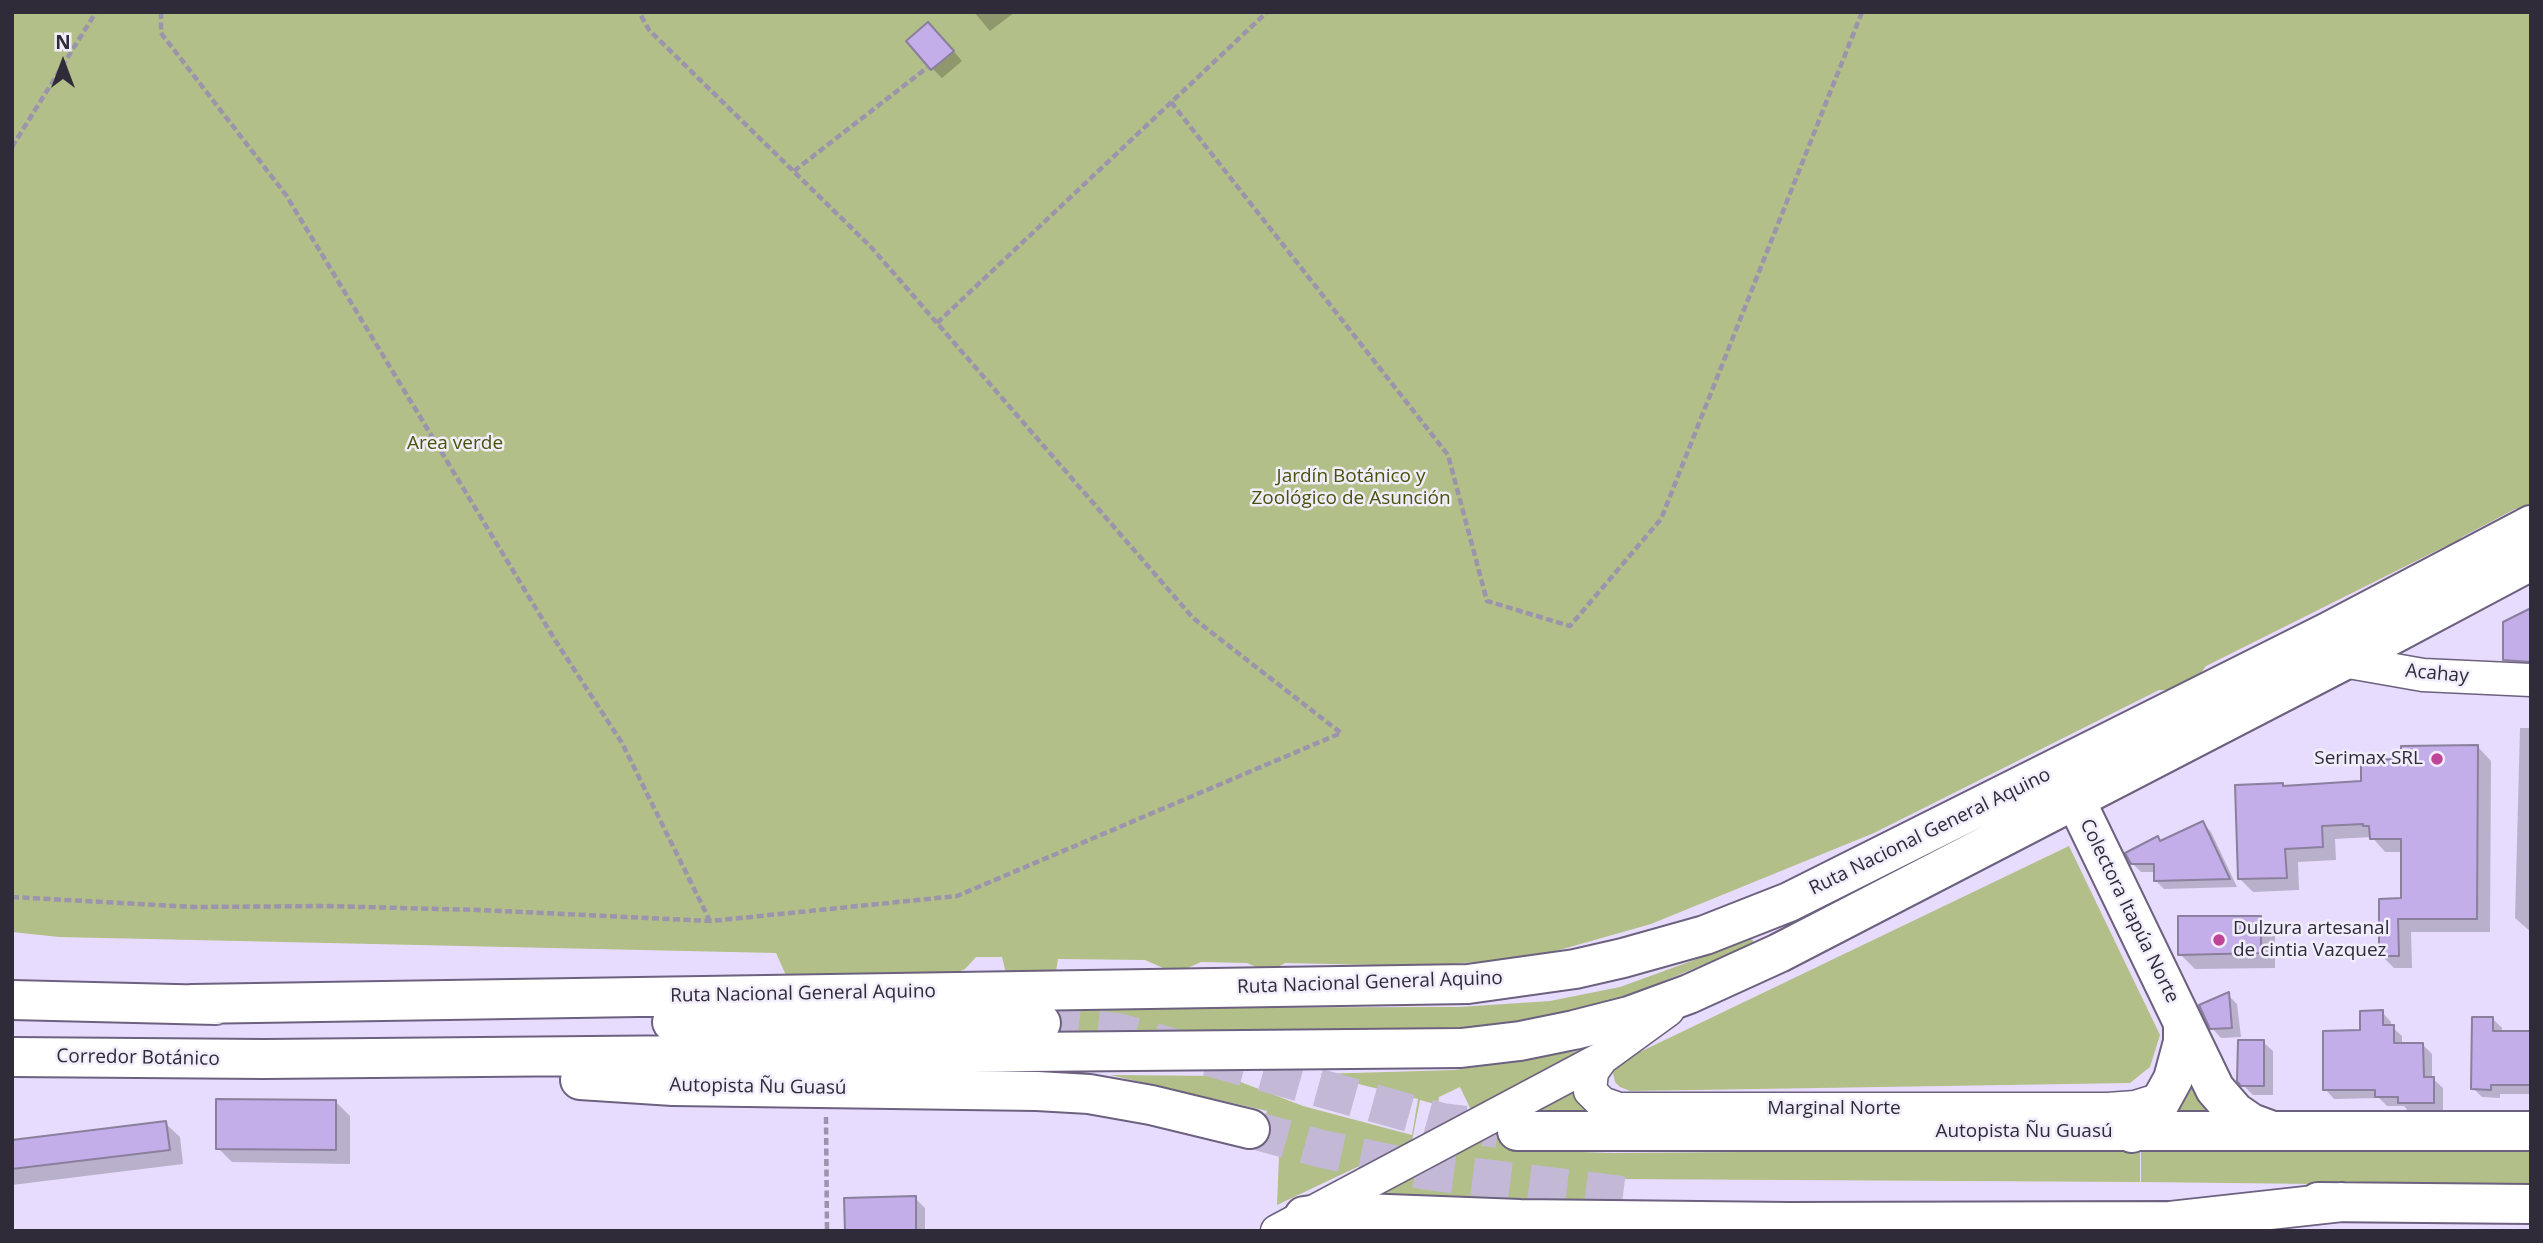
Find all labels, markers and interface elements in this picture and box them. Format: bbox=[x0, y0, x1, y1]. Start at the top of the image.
north arrow bbox=[28, 28, 98, 98]
text: N bbox=[55, 29, 71, 55]
park label: Area verde bbox=[407, 433, 503, 455]
park label: Jardín Botánico y Zoológico de Asunción bbox=[1251, 466, 1451, 510]
street label: Acahay bbox=[2404, 660, 2470, 688]
place label: Serimax SRL bbox=[2314, 748, 2423, 770]
marker: Serimax SRL bbox=[2429, 751, 2445, 767]
street label: Ruta Nacional General Aquino bbox=[1806, 763, 2054, 901]
street label: Colectora Itapúa Norte bbox=[2075, 815, 2183, 1007]
place label: Dulzura artesanal de cintia Vazquez bbox=[2233, 918, 2389, 962]
marker: Dulzura artesanal de cintia Vazquez bbox=[2211, 932, 2227, 948]
street label: Ruta Nacional General Aquino bbox=[1237, 967, 1503, 999]
street label: Ruta Nacional General Aquino bbox=[670, 980, 936, 1008]
street label: Corredor Botánico bbox=[56, 1045, 220, 1071]
street label: Autopista Ñu Guasú bbox=[669, 1074, 847, 1100]
street label: Marginal Norte bbox=[1767, 1098, 1901, 1120]
street label: Autopista Ñu Guasú bbox=[1935, 1121, 2113, 1143]

